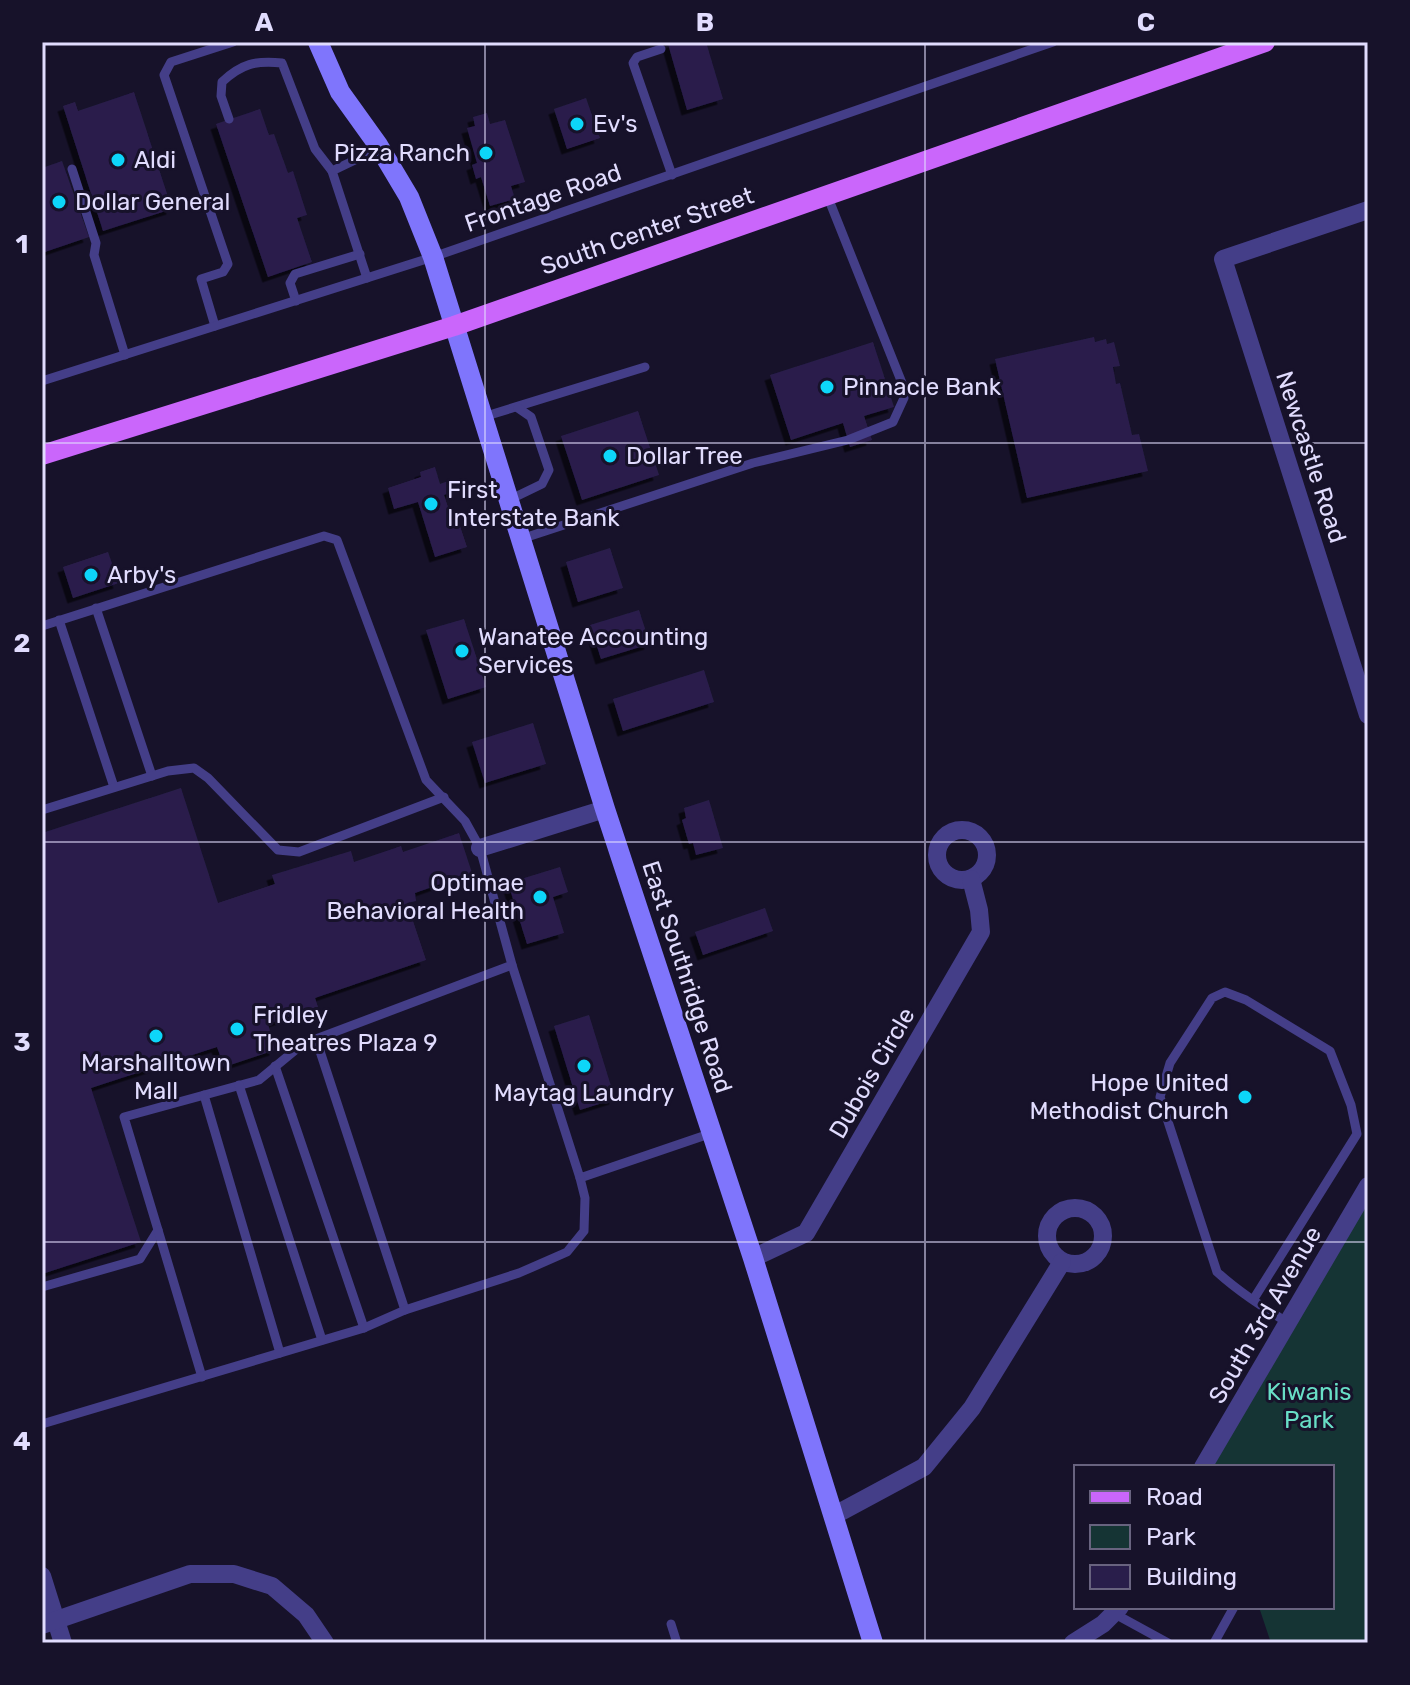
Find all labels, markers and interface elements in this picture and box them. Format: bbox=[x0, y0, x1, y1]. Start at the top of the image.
text: A bbox=[255, 7, 274, 38]
text: B bbox=[696, 7, 714, 38]
text: C bbox=[1137, 7, 1155, 38]
place label: Ev's bbox=[593, 110, 637, 138]
marker: Ev's bbox=[568, 115, 586, 133]
place label: Pizza Ranch bbox=[334, 139, 470, 167]
marker: Pizza Ranch bbox=[477, 144, 495, 162]
place label: Aldi bbox=[134, 146, 176, 174]
marker: Aldi bbox=[109, 151, 127, 169]
street label: Frontage Road bbox=[461, 158, 625, 238]
street label: South Center Street bbox=[537, 181, 757, 281]
place label: Dollar General bbox=[75, 188, 230, 216]
marker: Dollar General bbox=[50, 193, 68, 211]
text: 1 bbox=[16, 229, 28, 260]
street label: Newcastle Road bbox=[1270, 368, 1352, 546]
place label: Pinnacle Bank bbox=[843, 373, 1002, 401]
marker: Pinnacle Bank bbox=[818, 378, 836, 396]
place label: Dollar Tree bbox=[626, 442, 743, 470]
marker: Dollar Tree bbox=[601, 447, 619, 465]
place label: First Interstate Bank bbox=[447, 476, 620, 532]
marker: First Interstate Bank bbox=[422, 495, 440, 513]
place label: Arby's bbox=[107, 561, 176, 589]
marker: Arby's bbox=[82, 566, 100, 584]
place label: Wanatee Accounting Services bbox=[478, 623, 708, 679]
text: 2 bbox=[14, 628, 30, 659]
marker: Wanatee Accounting Services bbox=[453, 642, 471, 660]
street label: East Southridge Road bbox=[636, 858, 738, 1096]
place label: Optimae Behavioral Health bbox=[326, 869, 524, 925]
marker: Optimae Behavioral Health bbox=[531, 888, 549, 906]
place label: Fridley Theatres Plaza 9 bbox=[253, 1001, 438, 1057]
street label: Dubois Circle bbox=[823, 1003, 921, 1143]
marker: Fridley Theatres Plaza 9 bbox=[228, 1020, 246, 1038]
text: 3 bbox=[13, 1027, 31, 1058]
marker: Marshalltown Mall bbox=[147, 1027, 165, 1045]
place label: Marshalltown Mall bbox=[81, 1049, 231, 1105]
marker: Maytag Laundry bbox=[575, 1057, 593, 1075]
place label: Hope United Methodist Church bbox=[1029, 1069, 1229, 1125]
place label: Maytag Laundry bbox=[494, 1079, 674, 1107]
marker: Hope United Methodist Church bbox=[1236, 1088, 1254, 1106]
street label: South 3rd Avenue bbox=[1203, 1221, 1327, 1409]
park label: Kiwanis Park bbox=[1267, 1378, 1351, 1434]
text: 4 bbox=[13, 1426, 31, 1457]
legend bbox=[1074, 1465, 1334, 1609]
text: Road bbox=[1146, 1483, 1203, 1511]
text: Park bbox=[1146, 1523, 1197, 1551]
text: Building bbox=[1146, 1563, 1237, 1591]

